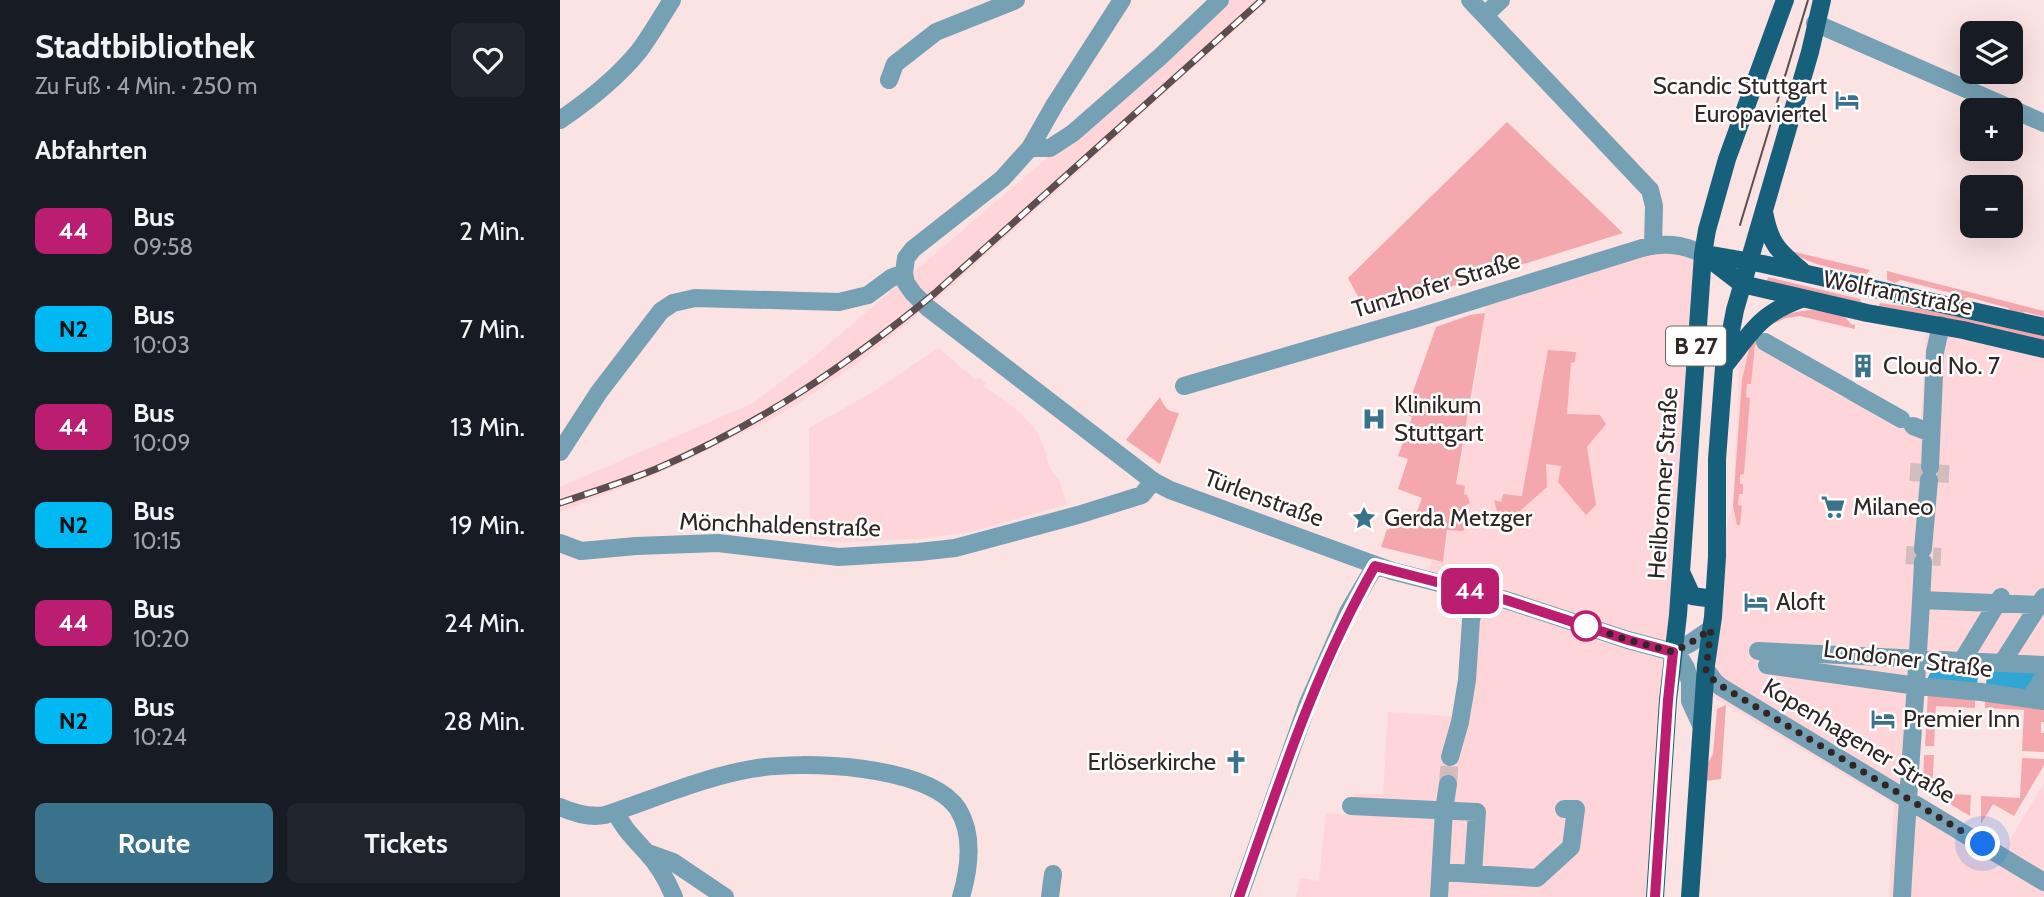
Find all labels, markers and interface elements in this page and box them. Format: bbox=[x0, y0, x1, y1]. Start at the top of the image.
map controls bbox=[1960, 21, 2023, 238]
button: layers bbox=[1960, 21, 2023, 84]
button: heart bbox=[451, 23, 525, 97]
text: Stadtbibliothek bbox=[35, 26, 255, 66]
place label: Scandic Stuttgart Europaviertel bbox=[1653, 71, 1827, 128]
text: Zu Fuß · 4 Min. · 250 m bbox=[35, 72, 258, 100]
hotel icon: Scandic Stuttgart Europaviertel bbox=[1833, 86, 1861, 114]
button: + bbox=[1960, 98, 2023, 161]
text: Abfahrten bbox=[35, 134, 147, 166]
button: − bbox=[1960, 175, 2023, 238]
text: Bus bbox=[133, 201, 174, 233]
text: 2 Min. bbox=[459, 215, 525, 247]
text: 44 bbox=[59, 216, 88, 245]
text: 09:58 bbox=[133, 233, 193, 261]
street label: Tunzhofer Straße bbox=[1349, 245, 1523, 324]
street label: Wolframstraße bbox=[1821, 264, 1975, 321]
text: Bus bbox=[133, 299, 174, 331]
text: 7 Min. bbox=[460, 313, 525, 345]
text: N2 bbox=[59, 314, 88, 343]
road number: B 27 bbox=[1666, 326, 1726, 366]
text: 10:03 bbox=[133, 331, 190, 359]
place label: Cloud No. 7 bbox=[1883, 351, 2000, 380]
building icon: Cloud No. 7 bbox=[1849, 352, 1877, 380]
street label: Heilbronner Straße bbox=[1641, 386, 1684, 580]
place label: Klinikum Stuttgart bbox=[1394, 390, 1484, 447]
text: Bus bbox=[133, 397, 174, 429]
hospital icon: Klinikum Stuttgart bbox=[1360, 405, 1388, 433]
text: 13 Min. bbox=[450, 411, 525, 443]
text: 44 bbox=[59, 412, 88, 441]
text: 10:09 bbox=[133, 429, 190, 457]
street label: Türlenstraße bbox=[1200, 463, 1328, 533]
place label: Milaneo bbox=[1853, 492, 1933, 521]
supermarket icon: Milaneo bbox=[1819, 493, 1847, 521]
text: Bus bbox=[133, 495, 174, 527]
place label: Gerda Metzger bbox=[1384, 503, 1533, 532]
place icon: Gerda Metzger bbox=[1350, 504, 1378, 532]
street label: Mönchhaldenstraße bbox=[679, 506, 881, 543]
text: 19 Min. bbox=[450, 509, 525, 541]
text: N2 bbox=[59, 510, 88, 539]
text: 10:15 bbox=[133, 527, 181, 555]
line badge: 44 bbox=[1438, 568, 1502, 614]
text: 44 bbox=[1455, 576, 1485, 605]
place label: Aloft bbox=[1776, 587, 1825, 616]
hotel icon: Aloft bbox=[1742, 588, 1770, 616]
text: Bus bbox=[133, 593, 174, 625]
text: 24 Min. bbox=[444, 607, 525, 639]
text: 44 bbox=[59, 608, 88, 637]
unlabelled marker bbox=[1571, 611, 1601, 641]
text: 10:20 bbox=[133, 625, 189, 653]
street label: Londoner Straße bbox=[1822, 634, 1994, 683]
street label: Kopenhagener Straße bbox=[1758, 672, 1961, 809]
text: Bus bbox=[133, 691, 174, 723]
place label: Premier Inn bbox=[1903, 704, 2020, 733]
text: 28 Min. bbox=[443, 705, 525, 737]
hotel icon: Premier Inn bbox=[1869, 705, 1897, 733]
text: N2 bbox=[59, 706, 88, 735]
text: 10:24 bbox=[133, 723, 187, 751]
place label: Erlöserkirche bbox=[1087, 747, 1216, 776]
church icon: Erlöserkirche bbox=[1222, 748, 1250, 776]
button: Route bbox=[35, 803, 273, 883]
button: Tickets bbox=[287, 803, 525, 883]
your location bbox=[1965, 826, 2000, 861]

